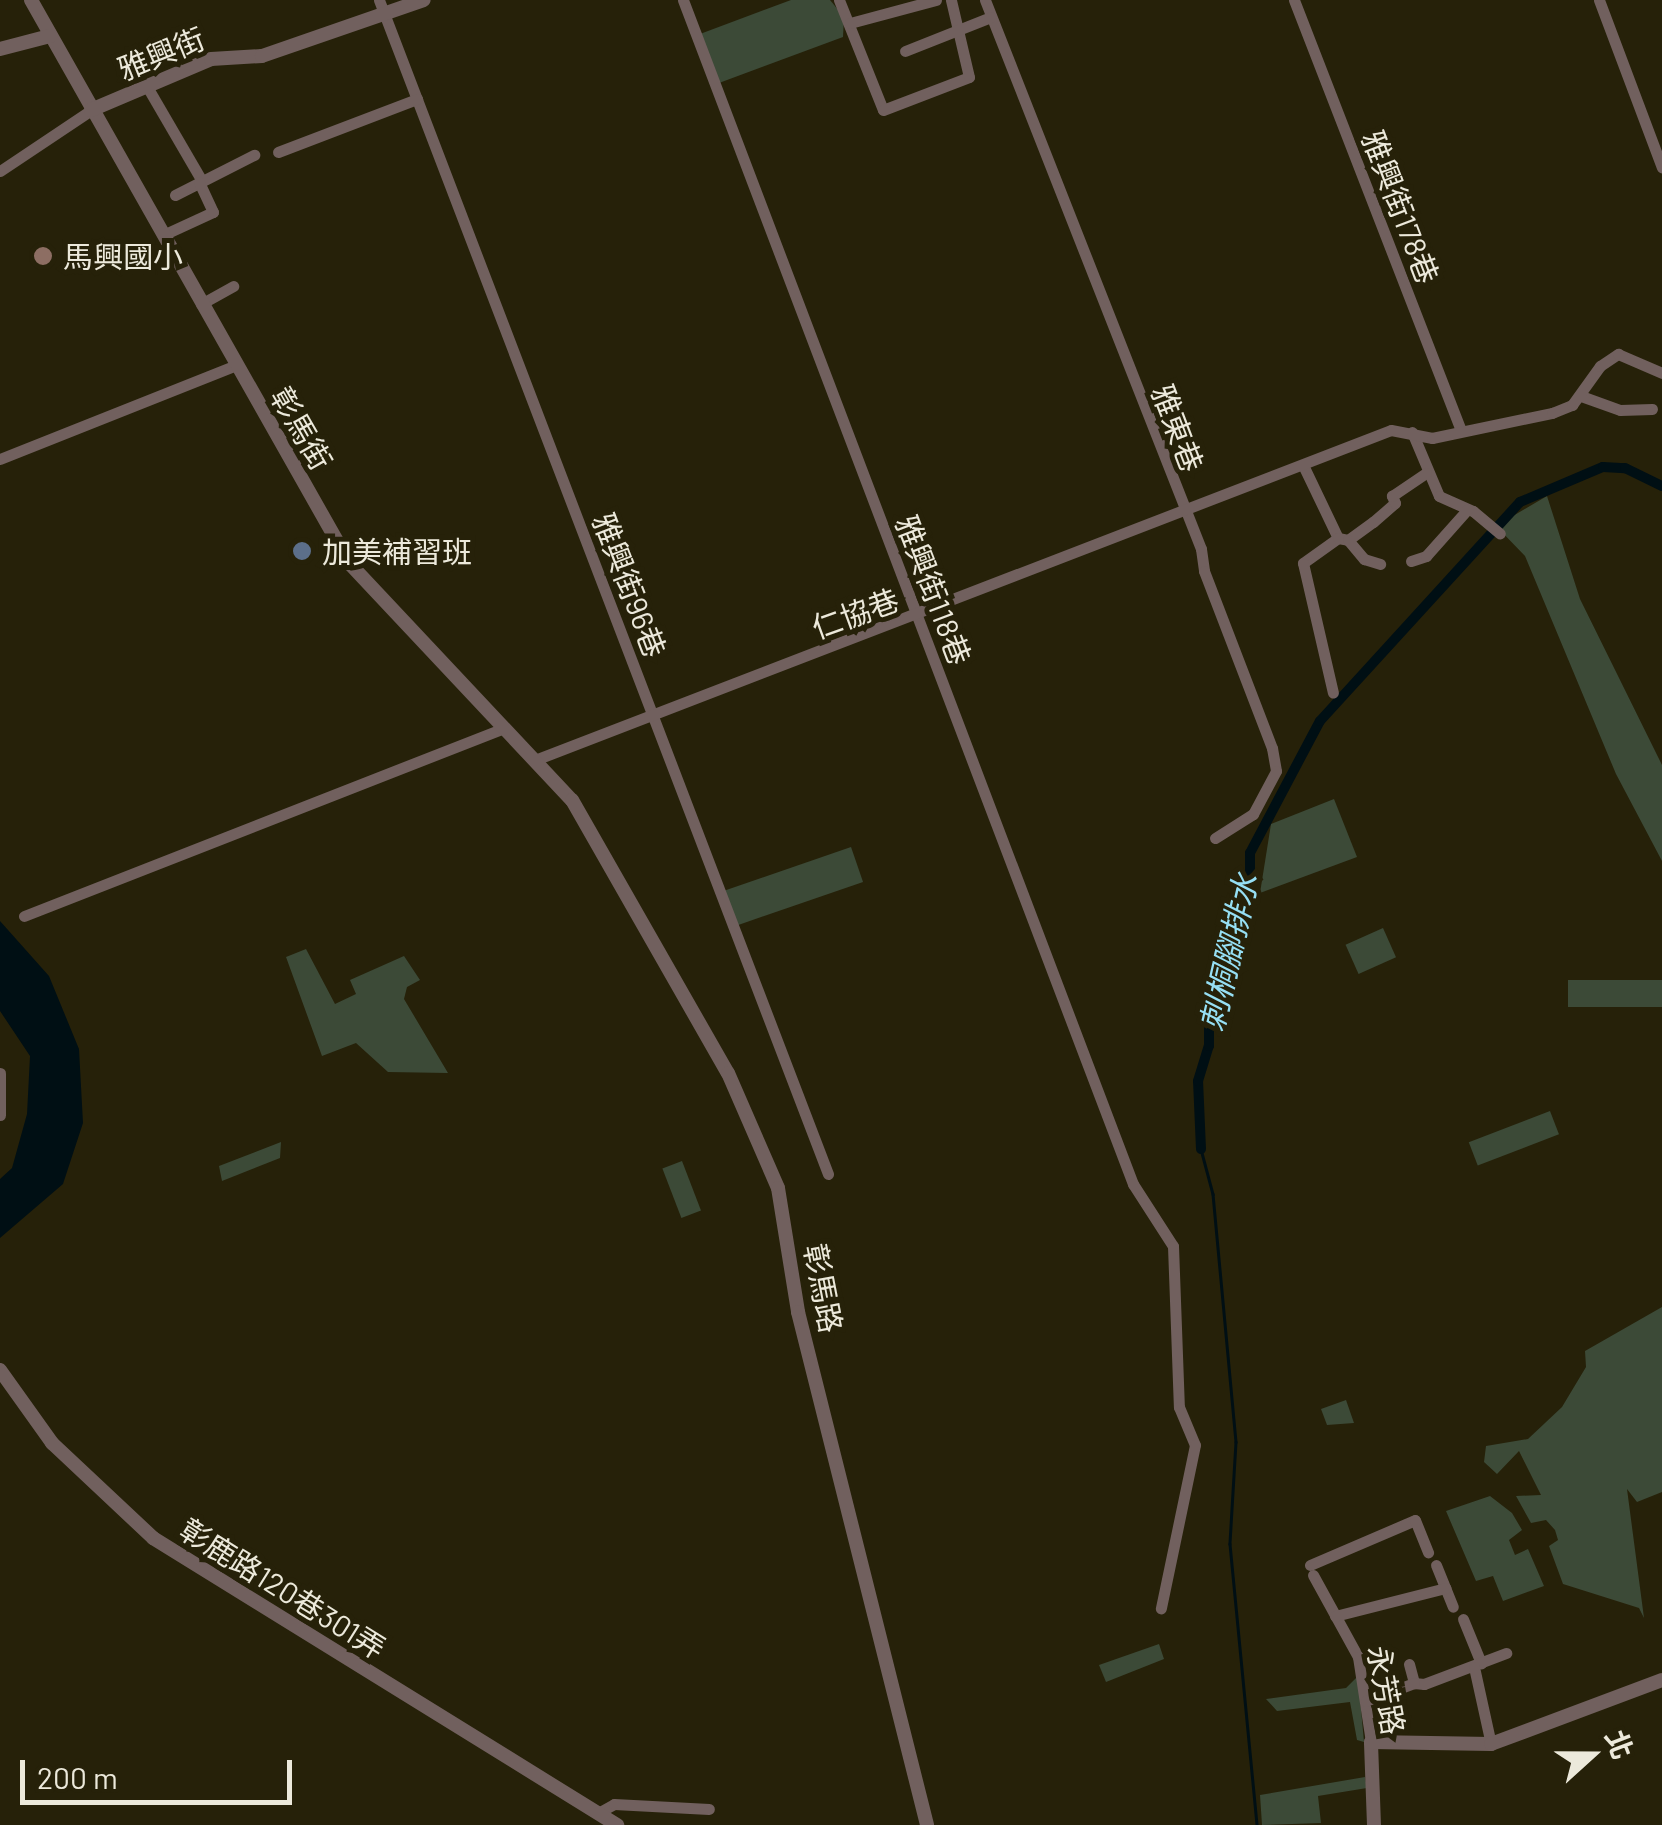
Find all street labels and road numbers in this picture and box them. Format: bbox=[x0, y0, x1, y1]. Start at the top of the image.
street label: 雅興街 bbox=[113, 19, 209, 87]
street label: 雅興街178巷 bbox=[1355, 126, 1447, 288]
street label: 彰馬街 bbox=[264, 380, 340, 476]
street label: 雅東巷 bbox=[1145, 380, 1211, 476]
street label: 雅興街96巷 bbox=[586, 508, 674, 662]
street label: 雅興街118巷 bbox=[889, 510, 979, 670]
street label: 仁協巷 bbox=[807, 581, 903, 645]
street label: 彰馬路 bbox=[798, 1240, 850, 1336]
street label: 彰鹿路120巷301弄 bbox=[174, 1510, 392, 1666]
street label: 永芳路 bbox=[1361, 1643, 1413, 1737]

